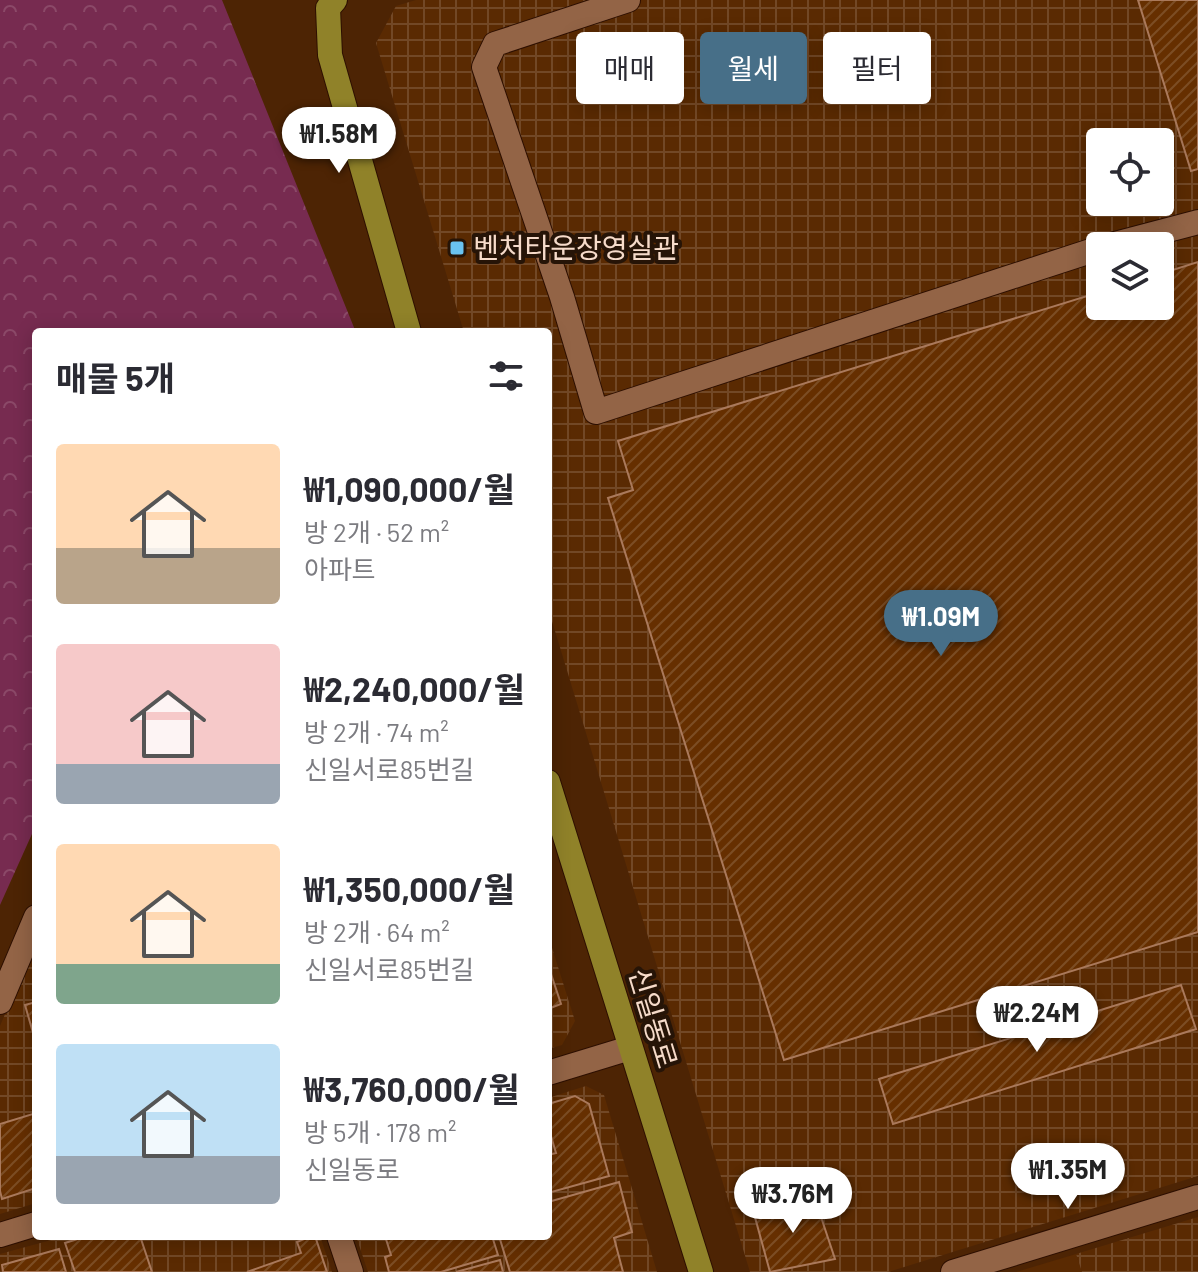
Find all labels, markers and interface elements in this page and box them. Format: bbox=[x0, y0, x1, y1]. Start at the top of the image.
chip: 매매 bbox=[576, 32, 684, 104]
chip: 월세 bbox=[700, 32, 807, 104]
chip: 필터 bbox=[823, 32, 931, 104]
pin: ₩1.58M bbox=[274, 107, 404, 175]
text: ₩1.58M bbox=[300, 117, 378, 148]
map controls bbox=[1086, 128, 1174, 320]
button: locate bbox=[1086, 128, 1174, 216]
place label: 벤처타운장영실관 bbox=[473, 230, 679, 264]
button: layers bbox=[1086, 232, 1174, 320]
marker: 벤처타운장영실관 bbox=[448, 239, 466, 257]
icon: filters bbox=[484, 354, 528, 398]
text: 매물 5개 bbox=[56, 357, 175, 398]
text: ₩1,090,000/월 bbox=[304, 468, 515, 509]
icon: home bbox=[120, 476, 216, 572]
text: 방 2개 · 52 m² bbox=[304, 516, 449, 547]
text: 아파트 bbox=[304, 553, 376, 584]
pin: ₩1.09M bbox=[876, 590, 1006, 658]
text: ₩1.09M bbox=[902, 600, 980, 631]
text: ₩2,240,000/월 bbox=[304, 668, 525, 709]
icon: home bbox=[120, 676, 216, 772]
text: 방 2개 · 74 m² bbox=[304, 716, 449, 747]
text: 신일서로85번길 bbox=[304, 753, 474, 784]
text: ₩1,350,000/월 bbox=[304, 868, 515, 909]
icon: home bbox=[120, 876, 216, 972]
text: 방 2개 · 64 m² bbox=[304, 916, 450, 947]
text: 신일서로85번길 bbox=[304, 953, 474, 984]
street label: 신일동로 bbox=[623, 963, 685, 1072]
pin: ₩2.24M bbox=[972, 986, 1102, 1054]
text: ₩2.24M bbox=[994, 996, 1080, 1027]
text: ₩3,760,000/월 bbox=[304, 1068, 520, 1109]
icon: home bbox=[120, 1076, 216, 1172]
text: 방 5개 · 178 m² bbox=[304, 1116, 456, 1147]
pin: ₩1.35M bbox=[1003, 1143, 1133, 1211]
text: 신일동로 bbox=[304, 1153, 400, 1184]
text: ₩1.35M bbox=[1029, 1153, 1107, 1184]
pin: ₩3.76M bbox=[728, 1167, 858, 1235]
text: ₩3.76M bbox=[752, 1177, 834, 1208]

